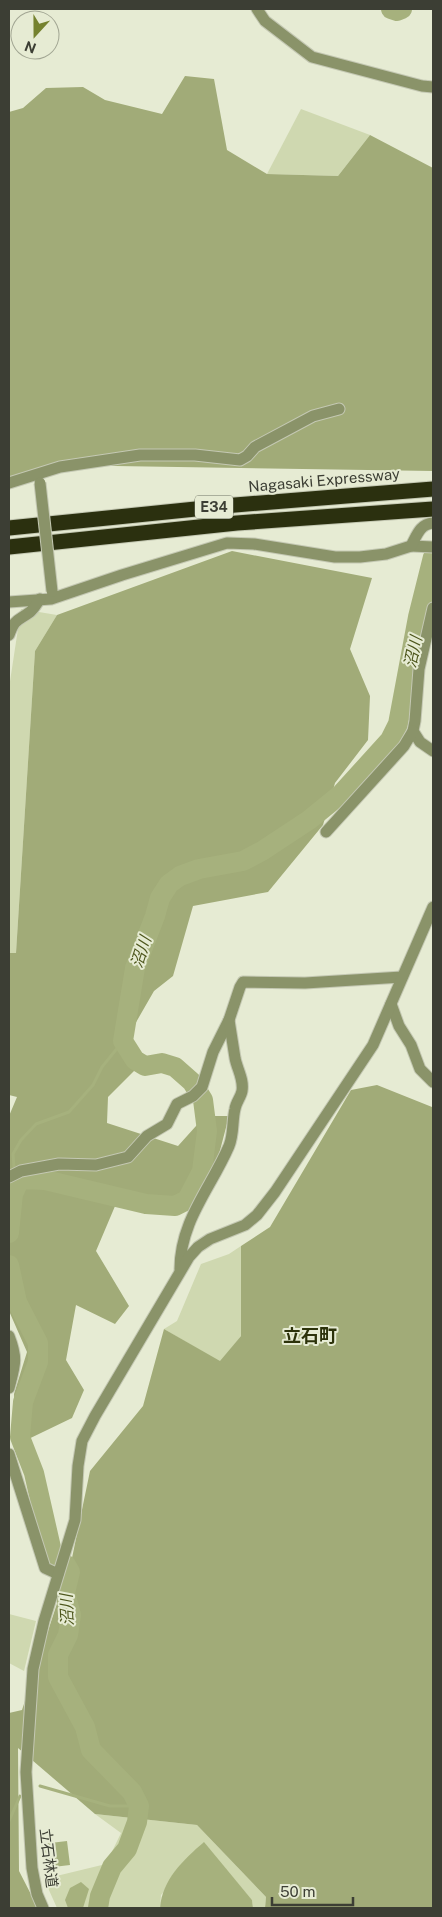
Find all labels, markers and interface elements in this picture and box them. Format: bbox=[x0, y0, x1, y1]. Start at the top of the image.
north arrow bbox=[10, 10, 60, 60]
text: N bbox=[22, 38, 38, 57]
street label: Nagasaki Expressway bbox=[248, 465, 400, 495]
road number: E34 bbox=[195, 496, 233, 518]
water label: 沼川 bbox=[400, 632, 426, 670]
water label: 沼川 bbox=[127, 932, 156, 970]
district label: 立石町 bbox=[283, 1325, 337, 1346]
water label: 沼川 bbox=[57, 1592, 77, 1626]
street label: 立石林道 bbox=[37, 1827, 61, 1889]
scale bar bbox=[272, 1874, 353, 1906]
text: 50 m bbox=[280, 1883, 315, 1900]

